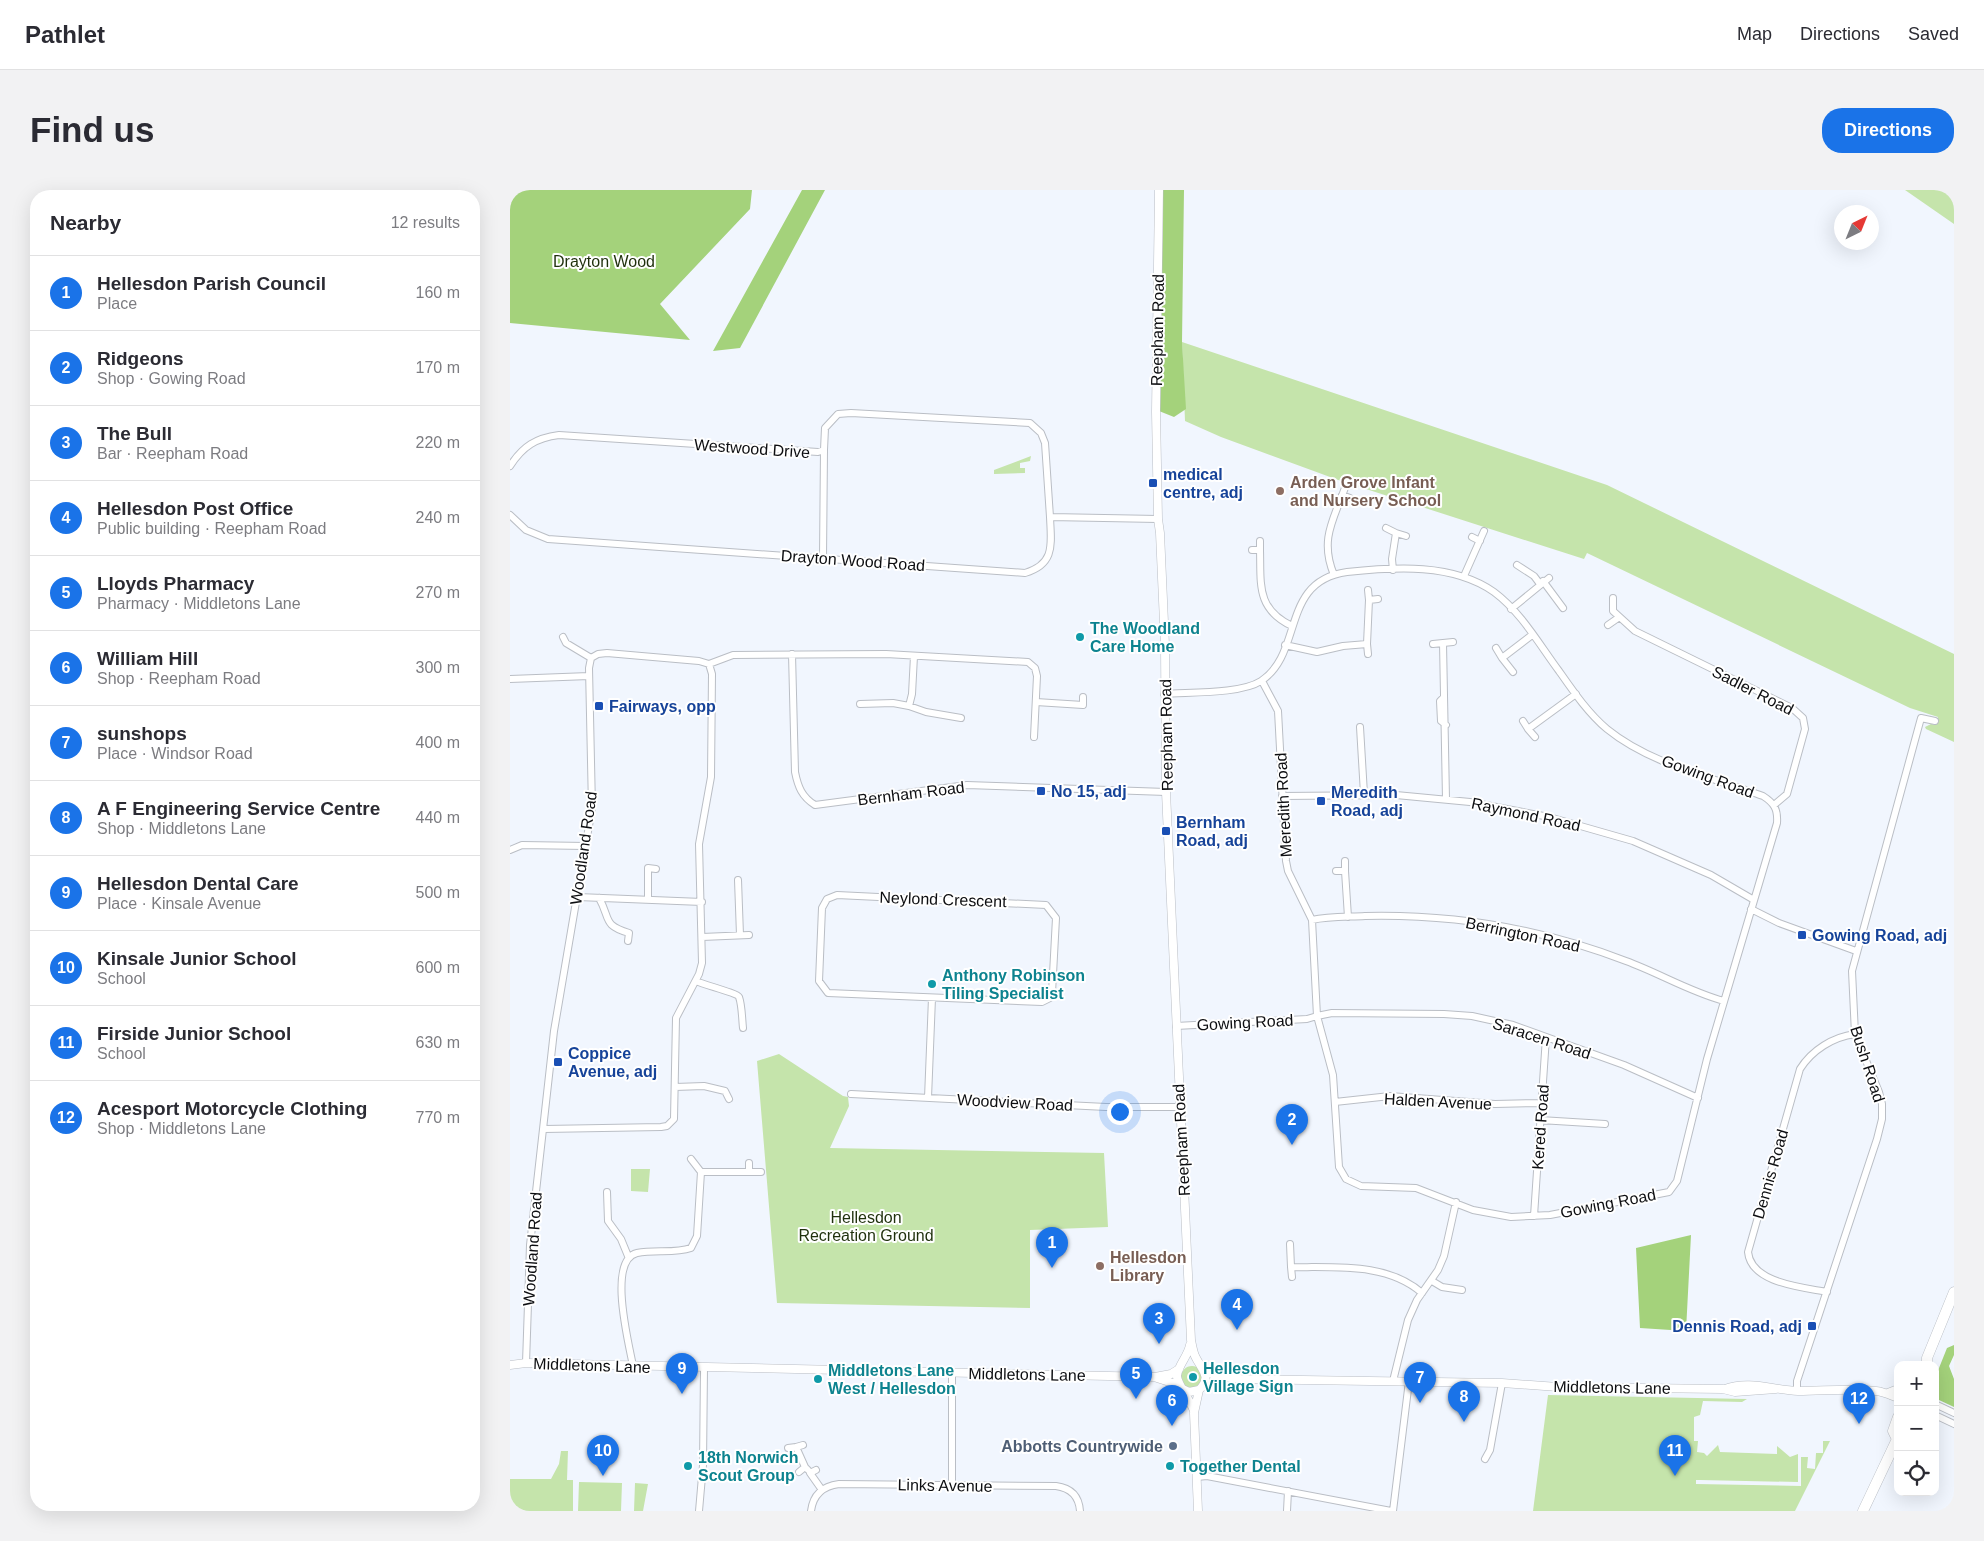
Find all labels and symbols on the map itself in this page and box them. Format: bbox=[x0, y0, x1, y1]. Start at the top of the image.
north arrow bbox=[1834, 205, 1879, 250]
park label: Drayton Wood bbox=[553, 253, 655, 270]
street label: Reepham Road bbox=[1148, 274, 1167, 386]
street label: Westwood Drive bbox=[693, 436, 811, 461]
place label: medical centre, adj bbox=[1163, 466, 1243, 501]
place label: Arden Grove Infant and Nursery School bbox=[1290, 474, 1441, 509]
marker: medical centre, adj bbox=[1147, 477, 1159, 489]
marker: Arden Grove Infant and Nursery School bbox=[1274, 485, 1286, 497]
street label: Drayton Wood Road bbox=[780, 547, 926, 574]
place label: The Woodland Care Home bbox=[1090, 620, 1200, 655]
marker: The Woodland Care Home bbox=[1074, 631, 1086, 643]
street label: Sadler Road bbox=[1709, 663, 1796, 718]
street label: Reepham Road bbox=[1157, 679, 1176, 791]
place label: Fairways, opp bbox=[609, 698, 716, 715]
marker: Fairways, opp bbox=[593, 700, 605, 712]
street label: Meredith Road bbox=[1272, 752, 1295, 858]
street label: Gowing Road bbox=[1659, 752, 1756, 801]
street label: Bernham Road bbox=[857, 779, 966, 808]
place label: No 15, adj bbox=[1051, 783, 1127, 800]
place label: Meredith Road, adj bbox=[1331, 784, 1403, 819]
marker: No 15, adj bbox=[1035, 785, 1047, 797]
street label: Woodland Road bbox=[567, 790, 600, 906]
marker: Meredith Road, adj bbox=[1315, 795, 1327, 807]
street label: Raymond Road bbox=[1470, 795, 1582, 834]
place label: Bernham Road, adj bbox=[1176, 814, 1248, 849]
marker: Bernham Road, adj bbox=[1160, 825, 1172, 837]
street label: Neylond Crescent bbox=[879, 889, 1007, 910]
street label: Berrington Road bbox=[1464, 914, 1582, 955]
place label: Gowing Road, adj bbox=[1812, 927, 1947, 944]
marker: Gowing Road, adj bbox=[1796, 929, 1808, 941]
place label: Anthony Robinson Tiling Specialist bbox=[942, 967, 1085, 1002]
marker: Anthony Robinson Tiling Specialist bbox=[926, 978, 938, 990]
street label: Gowing Road bbox=[1196, 1011, 1294, 1034]
street label: Saracen Road bbox=[1491, 1015, 1593, 1062]
street label: Bush Road bbox=[1847, 1024, 1888, 1104]
place label: Coppice Avenue, adj bbox=[568, 1045, 657, 1080]
marker: Coppice Avenue, adj bbox=[552, 1056, 564, 1068]
street label: Reepham Road bbox=[1170, 1084, 1193, 1196]
street label: Kered Road bbox=[1529, 1084, 1552, 1170]
street label: Halden Avenue bbox=[1383, 1090, 1493, 1113]
street label: Woodview Road bbox=[956, 1091, 1073, 1114]
your location bbox=[1107, 1099, 1133, 1125]
pin: 2 bbox=[1276, 1104, 1308, 1145]
street label: Dennis Road bbox=[1750, 1127, 1791, 1221]
street label: Gowing Road bbox=[1559, 1186, 1657, 1221]
street label: Woodland Road bbox=[520, 1191, 545, 1307]
park label: Hellesdon Recreation Ground bbox=[798, 1209, 934, 1244]
pin: 1 bbox=[1036, 1227, 1068, 1268]
place label: Hellesdon Library bbox=[1110, 1249, 1186, 1284]
marker: Hellesdon Library bbox=[1094, 1260, 1106, 1272]
pin: 4 bbox=[1221, 1289, 1253, 1330]
pin: 3 bbox=[1143, 1303, 1175, 1344]
place label: Dennis Road, adj bbox=[1672, 1318, 1802, 1335]
marker: Dennis Road, adj bbox=[1806, 1320, 1818, 1332]
pin: 9 bbox=[666, 1353, 698, 1394]
street label: Middletons Lane bbox=[533, 1355, 651, 1376]
pin: 5 bbox=[1120, 1358, 1152, 1399]
place label: Hellesdon Village Sign bbox=[1203, 1360, 1293, 1395]
place label: Middletons Lane West / Hellesdon bbox=[828, 1362, 956, 1397]
pin: 7 bbox=[1404, 1362, 1436, 1403]
street label: Middletons Lane bbox=[968, 1365, 1086, 1384]
marker: Hellesdon Village Sign bbox=[1187, 1371, 1199, 1383]
marker: Middletons Lane West / Hellesdon bbox=[812, 1373, 824, 1385]
street label: Middletons Lane bbox=[1553, 1378, 1671, 1397]
pin: 8 bbox=[1448, 1381, 1480, 1422]
pin: 12 bbox=[1843, 1383, 1875, 1424]
pin: 6 bbox=[1156, 1385, 1188, 1426]
pin: 10 bbox=[587, 1435, 619, 1476]
pin: 11 bbox=[1659, 1435, 1691, 1476]
place label: Abbotts Countrywide bbox=[1001, 1438, 1163, 1455]
marker: Abbotts Countrywide bbox=[1167, 1440, 1179, 1452]
place label: 18th Norwich Scout Group bbox=[698, 1449, 798, 1484]
place label: Together Dental bbox=[1180, 1458, 1301, 1475]
marker: 18th Norwich Scout Group bbox=[682, 1460, 694, 1472]
marker: Together Dental bbox=[1164, 1460, 1176, 1472]
street label: Links Avenue bbox=[897, 1476, 993, 1495]

